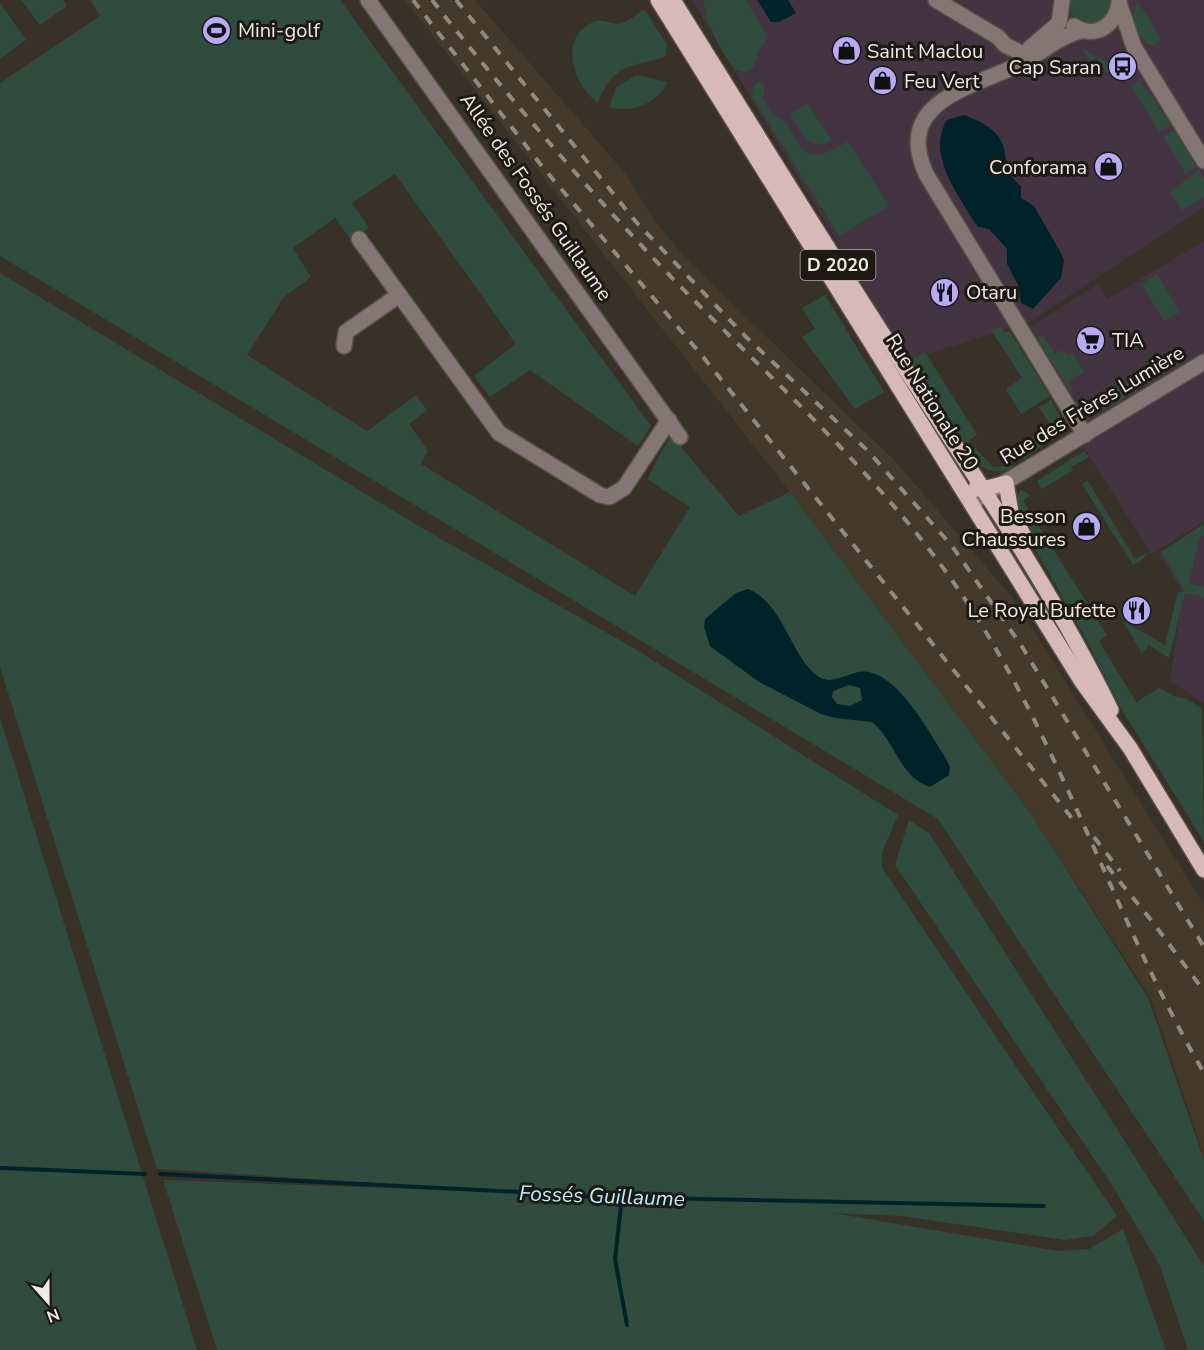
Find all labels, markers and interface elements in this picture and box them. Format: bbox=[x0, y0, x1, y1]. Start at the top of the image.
sports icon: Mini-golf bbox=[201, 14, 233, 46]
place label: Mini-golf bbox=[238, 17, 320, 44]
shop icon: Saint Maclou bbox=[830, 35, 862, 67]
place label: Saint Maclou bbox=[867, 38, 983, 65]
bus stop icon: Cap Saran bbox=[1106, 51, 1138, 83]
place label: Cap Saran bbox=[1009, 54, 1101, 81]
shop icon: Feu Vert bbox=[867, 65, 899, 97]
place label: Feu Vert bbox=[904, 68, 981, 95]
street label: Allée des Fossés Guillaume bbox=[454, 88, 618, 306]
shop icon: Conforama bbox=[1092, 151, 1124, 183]
place label: Conforama bbox=[989, 154, 1087, 181]
road number: D 2020 bbox=[800, 250, 876, 280]
restaurant icon: Otaru bbox=[929, 276, 961, 308]
place label: Otaru bbox=[966, 279, 1017, 306]
supermarket icon: TIA bbox=[1075, 324, 1107, 356]
place label: TIA bbox=[1112, 327, 1144, 354]
street label: Rue Nationale 20 bbox=[879, 329, 985, 475]
street label: Rue des Frères Lumière bbox=[995, 339, 1189, 471]
place label: Besson Chaussures bbox=[962, 503, 1066, 553]
shop icon: Besson Chaussures bbox=[1071, 511, 1103, 543]
restaurant icon: Le Royal Bufette bbox=[1121, 594, 1153, 626]
place label: Le Royal Bufette bbox=[968, 597, 1116, 624]
water label: Fossés Guillaume bbox=[519, 1179, 685, 1213]
north arrow bbox=[18, 1272, 78, 1332]
text: N bbox=[43, 1303, 63, 1327]

